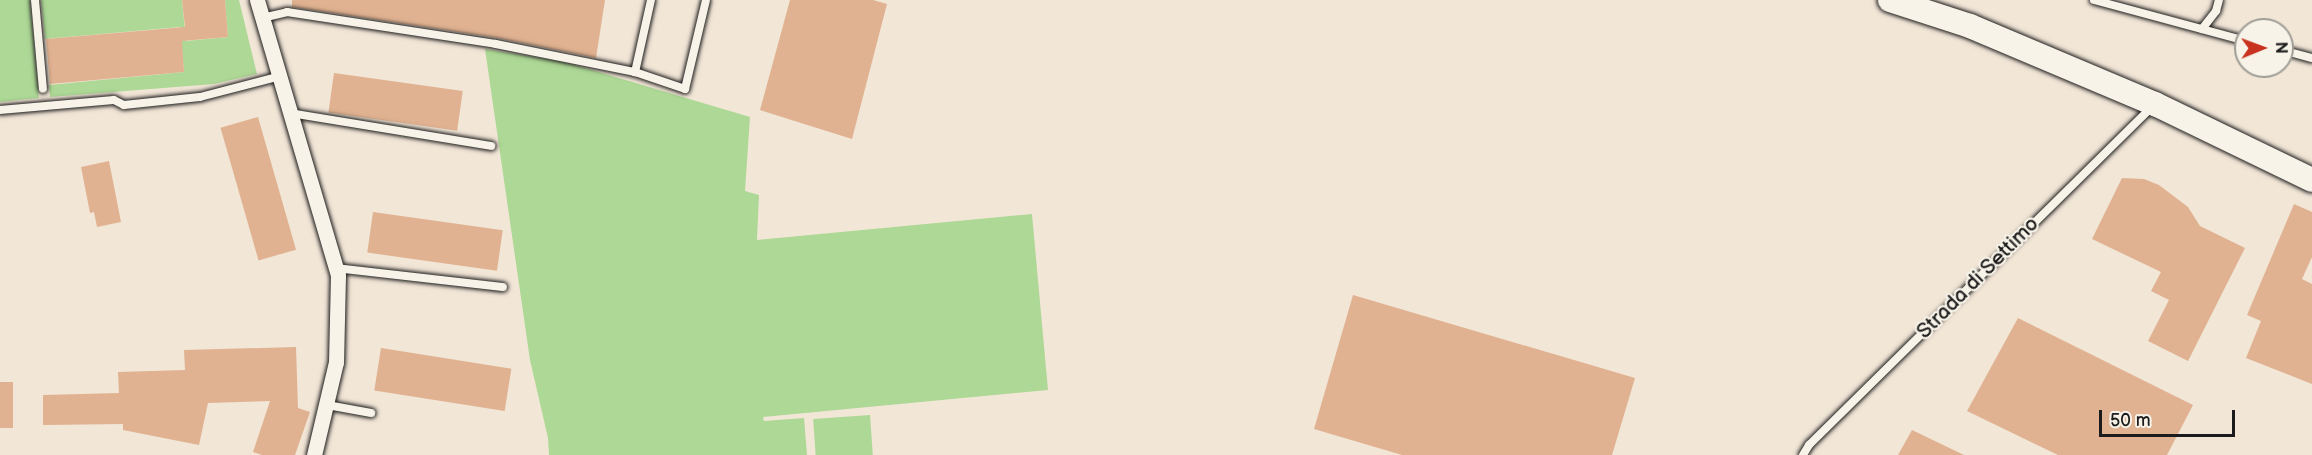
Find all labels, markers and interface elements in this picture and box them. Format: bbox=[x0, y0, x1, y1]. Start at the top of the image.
north arrow bbox=[2234, 18, 2294, 78]
text: N bbox=[2271, 42, 2290, 54]
street label: Strada di Settimo bbox=[1912, 212, 2044, 344]
scale bar bbox=[2102, 398, 2238, 436]
text: 50 m bbox=[2110, 410, 2151, 431]

